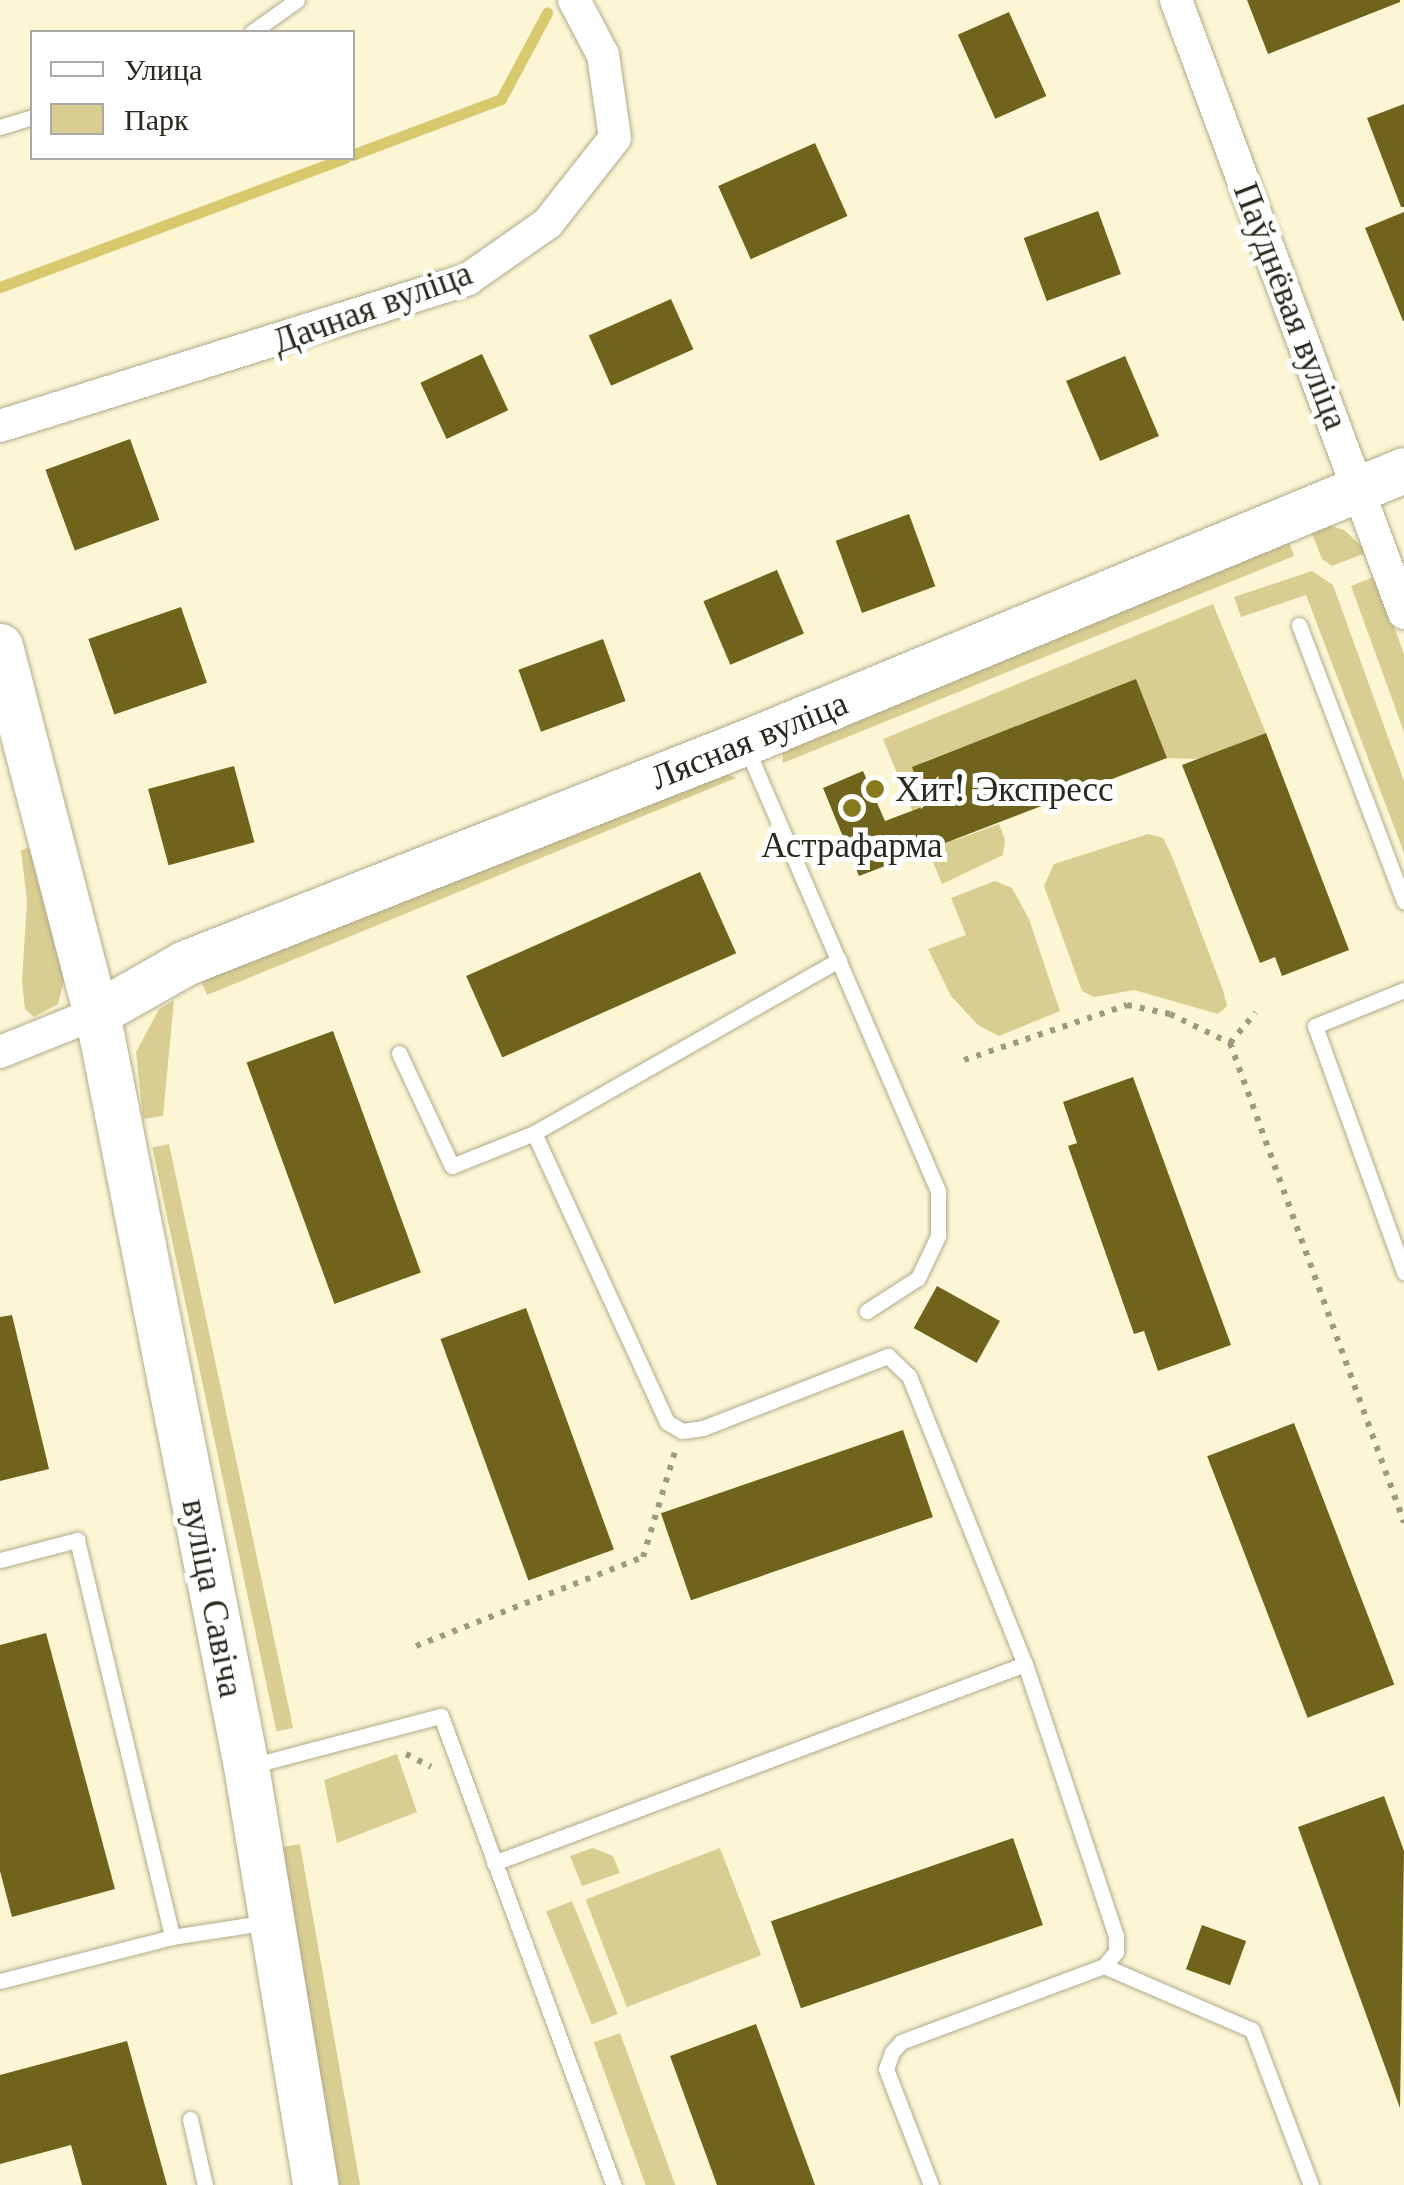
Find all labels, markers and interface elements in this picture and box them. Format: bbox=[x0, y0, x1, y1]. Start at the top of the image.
legend bbox=[30, 30, 355, 160]
text: Улица bbox=[124, 51, 202, 88]
text: Парк bbox=[124, 101, 189, 138]
street label: Паўднёвая вуліца bbox=[1225, 177, 1357, 435]
street label: Дачная вуліца bbox=[267, 252, 477, 362]
street label: Лясная вуліца bbox=[644, 681, 854, 799]
place label: Хит! Экспресс bbox=[895, 768, 1114, 810]
marker: Хит! Экспресс bbox=[864, 778, 886, 800]
marker: Астрафарма bbox=[841, 797, 863, 819]
place label: Астрафарма bbox=[761, 824, 943, 866]
street label: вуліца Савіча bbox=[173, 1495, 253, 1701]

